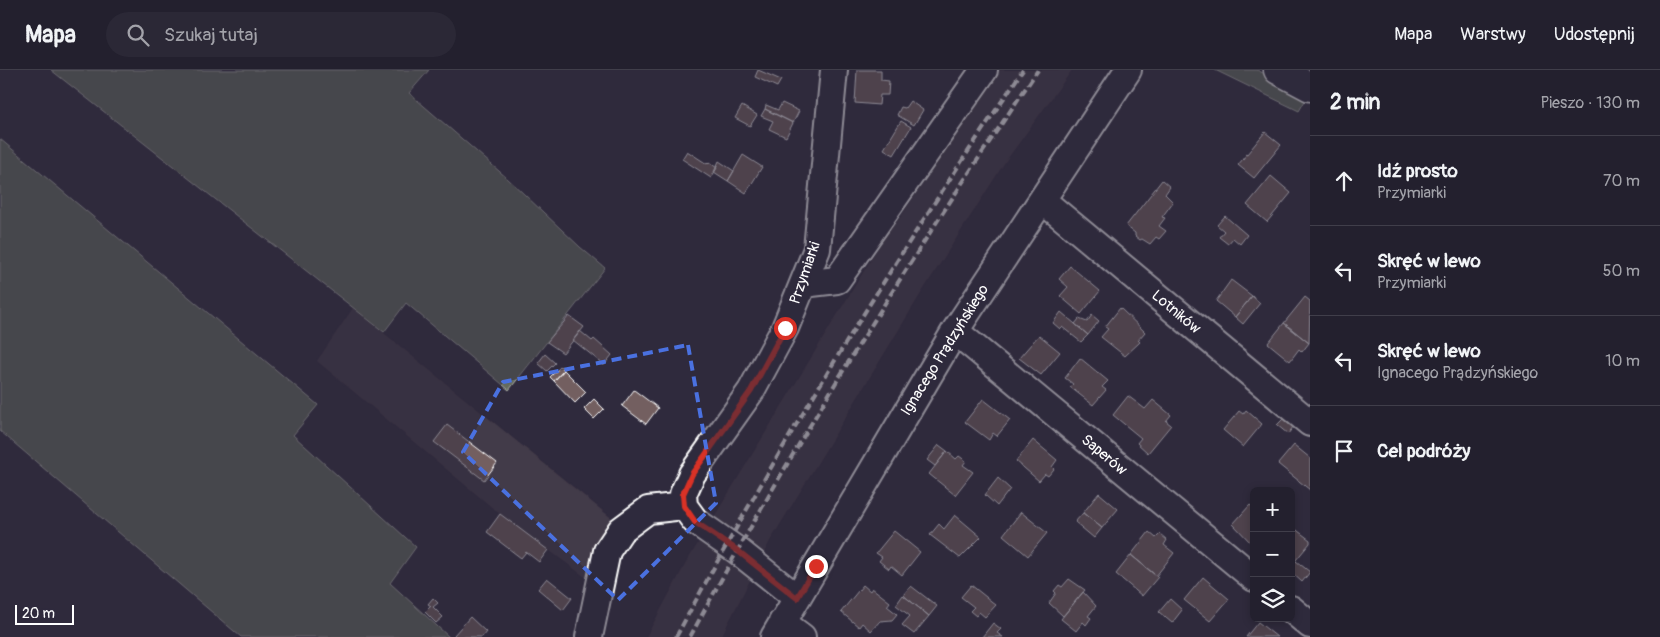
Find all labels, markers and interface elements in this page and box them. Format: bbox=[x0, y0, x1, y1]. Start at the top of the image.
search box bbox=[106, 12, 456, 57]
text: Mapa bbox=[25, 20, 76, 49]
icon: search bbox=[124, 21, 152, 49]
text: Szukaj tutaj bbox=[164, 23, 258, 47]
text: Mapa bbox=[1394, 23, 1432, 46]
text: Warstwy bbox=[1460, 23, 1526, 46]
text: Udostępnij bbox=[1554, 23, 1635, 46]
text: 2 min bbox=[1330, 89, 1380, 116]
text: Pieszo · 130 m bbox=[1540, 93, 1640, 113]
text: Idź prosto bbox=[1377, 159, 1458, 183]
icon: ahead bbox=[1330, 167, 1358, 195]
text: 70 m bbox=[1603, 171, 1640, 191]
text: Przymiarki bbox=[1377, 183, 1446, 203]
street label: Przymiarki bbox=[785, 239, 825, 307]
text: Skręć w lewo bbox=[1377, 249, 1481, 273]
icon: left bbox=[1330, 257, 1358, 285]
text: 50 m bbox=[1603, 261, 1640, 281]
text: Przymiarki bbox=[1377, 273, 1446, 293]
street label: Ignacego Prądzyńskiego bbox=[897, 281, 993, 419]
street label: Lotników bbox=[1148, 286, 1204, 338]
route start bbox=[774, 317, 797, 340]
text: Skręć w lewo bbox=[1377, 339, 1481, 363]
icon: left bbox=[1330, 347, 1358, 375]
text: 10 m bbox=[1605, 351, 1640, 371]
text: Ignacego Prądzyńskiego bbox=[1377, 363, 1538, 383]
street label: Saperów bbox=[1077, 430, 1131, 480]
icon: arrive bbox=[1330, 437, 1358, 465]
text: Cel podróży bbox=[1377, 439, 1470, 463]
map controls bbox=[1250, 487, 1295, 622]
button: + bbox=[1250, 487, 1295, 532]
button: − bbox=[1250, 532, 1295, 577]
route end bbox=[805, 555, 828, 578]
button: layers bbox=[1250, 577, 1295, 622]
scale bar bbox=[15, 602, 74, 625]
text: 20 m bbox=[22, 605, 55, 622]

